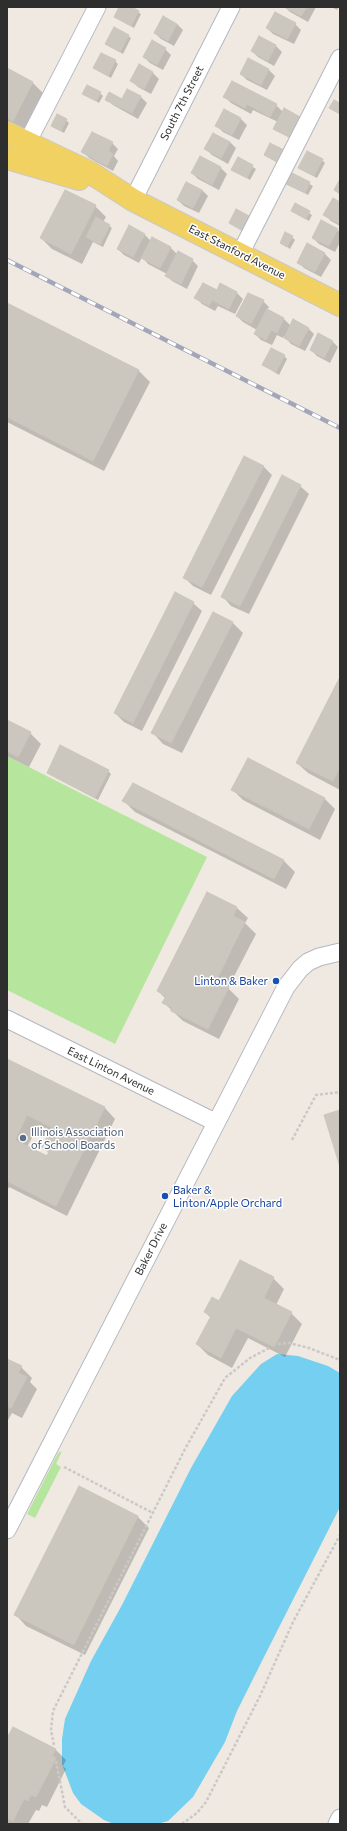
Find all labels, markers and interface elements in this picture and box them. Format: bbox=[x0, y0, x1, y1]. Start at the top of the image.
street label: South 7th Street bbox=[158, 64, 206, 142]
street label: East Stanford Avenue bbox=[186, 222, 288, 282]
place label: Linton & Baker bbox=[194, 974, 268, 988]
marker: Linton & Baker bbox=[271, 976, 281, 986]
street label: East Linton Avenue bbox=[65, 1044, 157, 1098]
place label: Illinois Association of School Boards bbox=[31, 1125, 124, 1151]
marker: Illinois Association of School Boards bbox=[18, 1133, 28, 1143]
place label: Baker & Linton/Apple Orchard bbox=[173, 1183, 282, 1209]
marker: Baker & Linton/Apple Orchard bbox=[160, 1191, 170, 1201]
street label: Baker Drive bbox=[132, 1220, 170, 1278]

